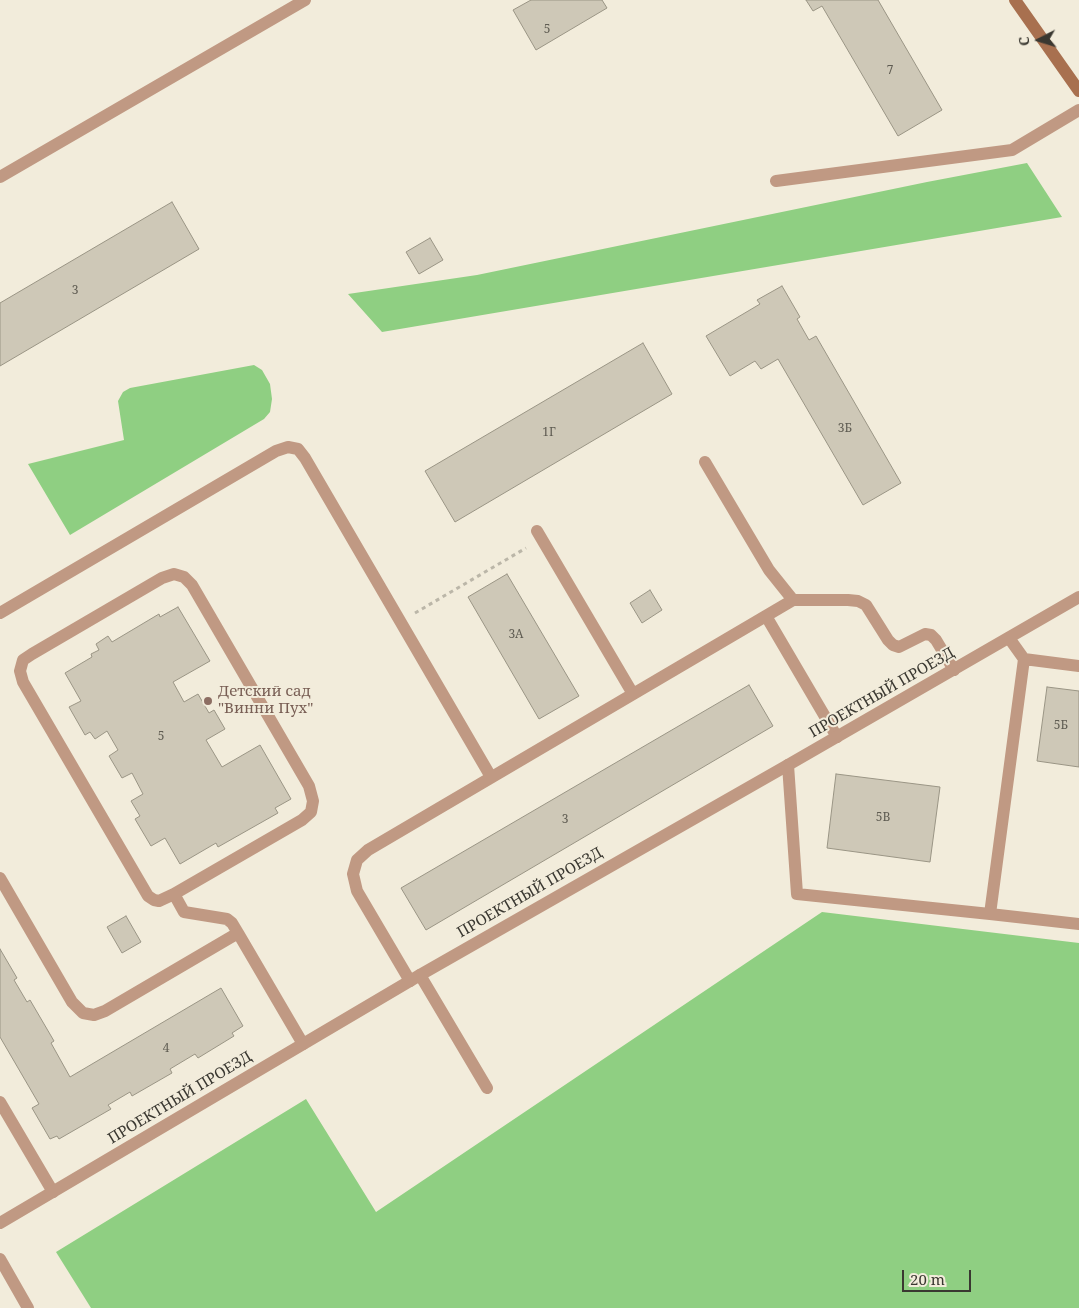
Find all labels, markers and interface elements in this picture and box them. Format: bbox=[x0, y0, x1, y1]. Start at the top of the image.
north arrow bbox=[1014, 15, 1064, 65]
house number: 5 bbox=[544, 23, 550, 37]
text: С bbox=[1014, 36, 1033, 47]
house number: 7 bbox=[887, 64, 893, 78]
house number: 3 bbox=[72, 284, 78, 298]
house number: 3Б bbox=[838, 422, 852, 436]
house number: 1Г bbox=[542, 426, 556, 440]
house number: 3А bbox=[508, 628, 524, 642]
street label: ПРОЕКТНЫЙ ПРОЕЗД bbox=[806, 644, 958, 742]
place label: Детский сад "Винни Пух" bbox=[218, 683, 313, 718]
marker: Детский сад "Винни Пух" bbox=[202, 695, 214, 707]
house number: 5Б bbox=[1054, 719, 1068, 733]
house number: 5 bbox=[158, 730, 164, 744]
house number: 5В bbox=[876, 811, 890, 825]
house number: 3 bbox=[562, 813, 568, 827]
street label: ПРОЕКТНЫЙ ПРОЕЗД bbox=[454, 844, 606, 942]
house number: 4 bbox=[163, 1042, 169, 1056]
street label: ПРОЕКТНЫЙ ПРОЕЗД bbox=[105, 1048, 255, 1148]
scale bar bbox=[904, 1260, 973, 1292]
text: 20 m bbox=[910, 1269, 945, 1289]

